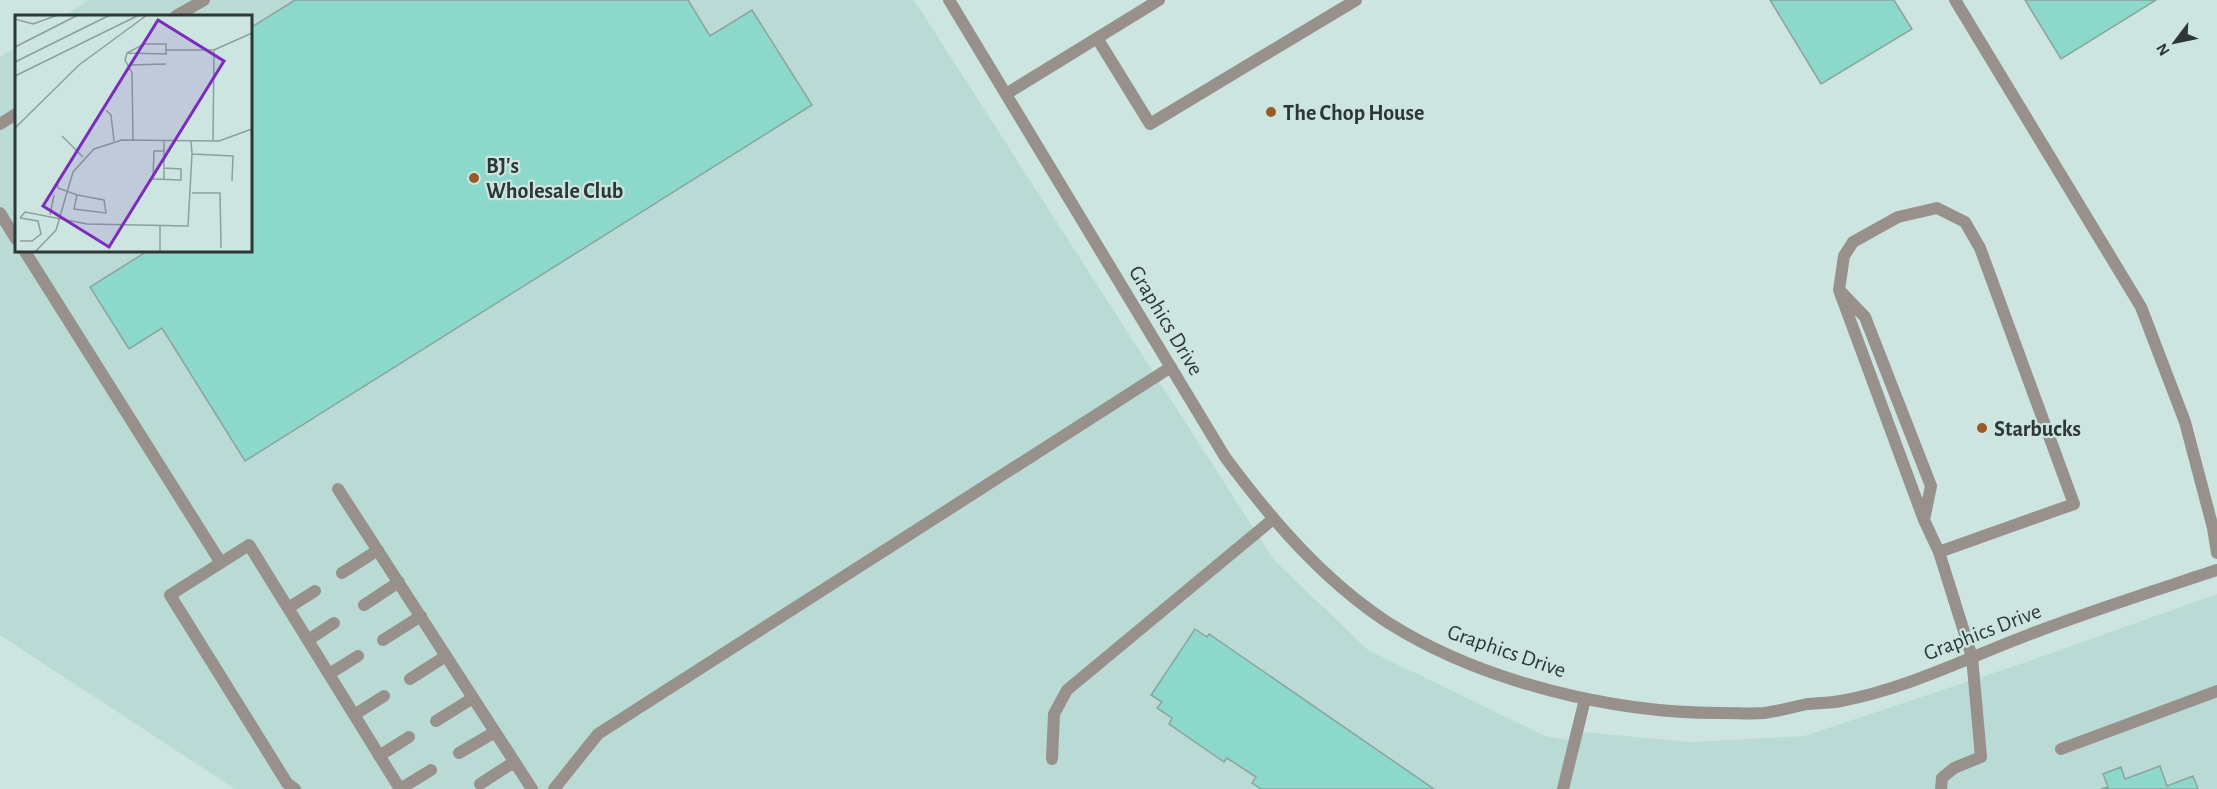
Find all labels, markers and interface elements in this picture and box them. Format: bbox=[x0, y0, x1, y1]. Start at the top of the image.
north arrow bbox=[2145, 12, 2205, 72]
inset map bbox=[15, 15, 252, 252]
text: N bbox=[2153, 40, 2173, 58]
place label: The Chop House bbox=[1283, 102, 1424, 124]
marker: The Chop House bbox=[1264, 105, 1278, 119]
place label: BJ's Wholesale Club bbox=[486, 155, 623, 202]
marker: BJ's Wholesale Club bbox=[467, 171, 481, 185]
street label: Graphics Drive bbox=[1125, 262, 1207, 379]
place label: Starbucks bbox=[1994, 418, 2081, 440]
marker: Starbucks bbox=[1975, 421, 1989, 435]
street label: Graphics Drive bbox=[1921, 599, 2044, 664]
street label: Graphics Drive bbox=[1445, 620, 1569, 681]

